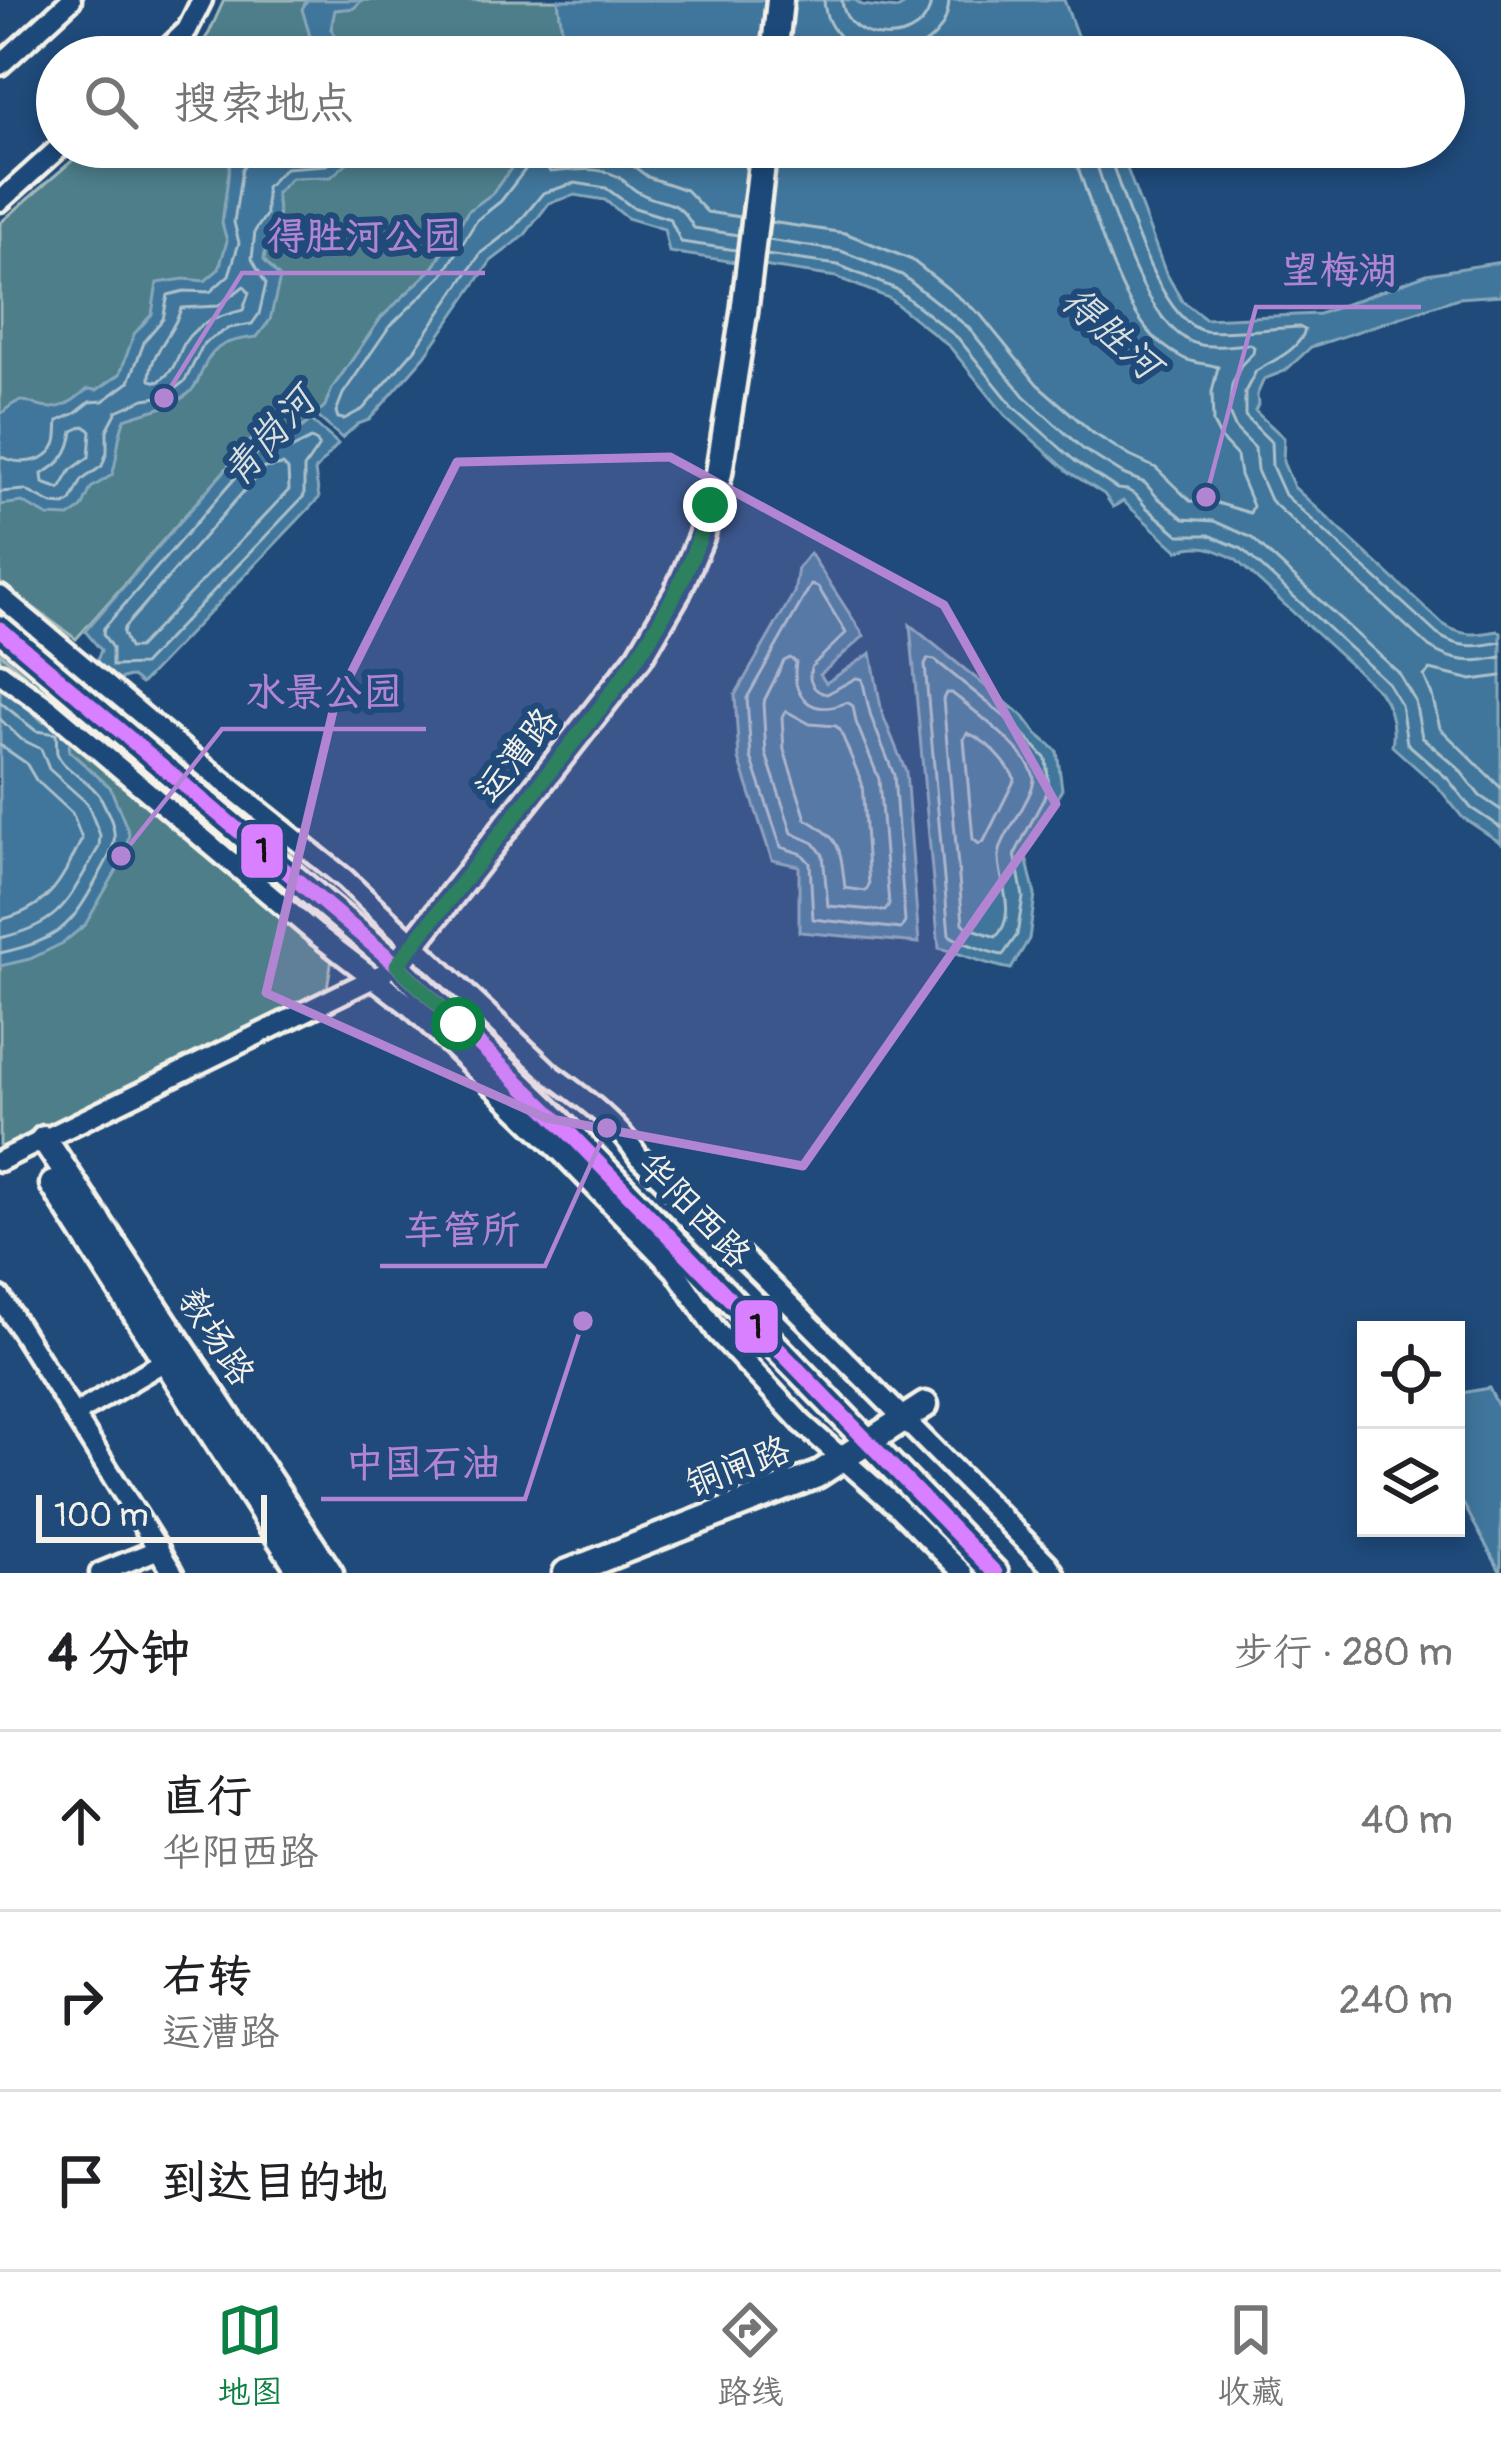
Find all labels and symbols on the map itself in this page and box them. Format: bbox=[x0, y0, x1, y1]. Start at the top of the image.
callout: 得胜河公园 bbox=[242, 198, 485, 273]
text: 得胜河公园 bbox=[266, 212, 462, 261]
callout: 望梅湖 bbox=[1256, 232, 1421, 307]
text: 望梅湖 bbox=[1280, 246, 1398, 295]
water label: 得胜河 bbox=[1051, 276, 1175, 394]
water label: 青岗河 bbox=[212, 373, 330, 497]
route end bbox=[683, 478, 737, 532]
callout: 水景公园 bbox=[222, 654, 426, 729]
text: 水景公园 bbox=[246, 668, 402, 717]
street label: 运漕路 bbox=[466, 699, 568, 811]
line badge: 1 bbox=[239, 822, 285, 880]
text: 1 bbox=[256, 831, 268, 872]
route start bbox=[431, 997, 485, 1051]
street label: 华阳西路 bbox=[628, 1143, 760, 1277]
callout: 车管所 bbox=[380, 1191, 545, 1266]
text: 车管所 bbox=[403, 1206, 521, 1255]
street label: 教场路 bbox=[168, 1279, 264, 1395]
line badge: 1 bbox=[733, 1298, 780, 1355]
text: 1 bbox=[750, 1307, 762, 1348]
callout: 中国石油 bbox=[321, 1424, 525, 1499]
street label: 铜闸路 bbox=[680, 1427, 796, 1507]
text: 中国石油 bbox=[345, 1439, 501, 1488]
scale bar bbox=[36, 1489, 267, 1542]

